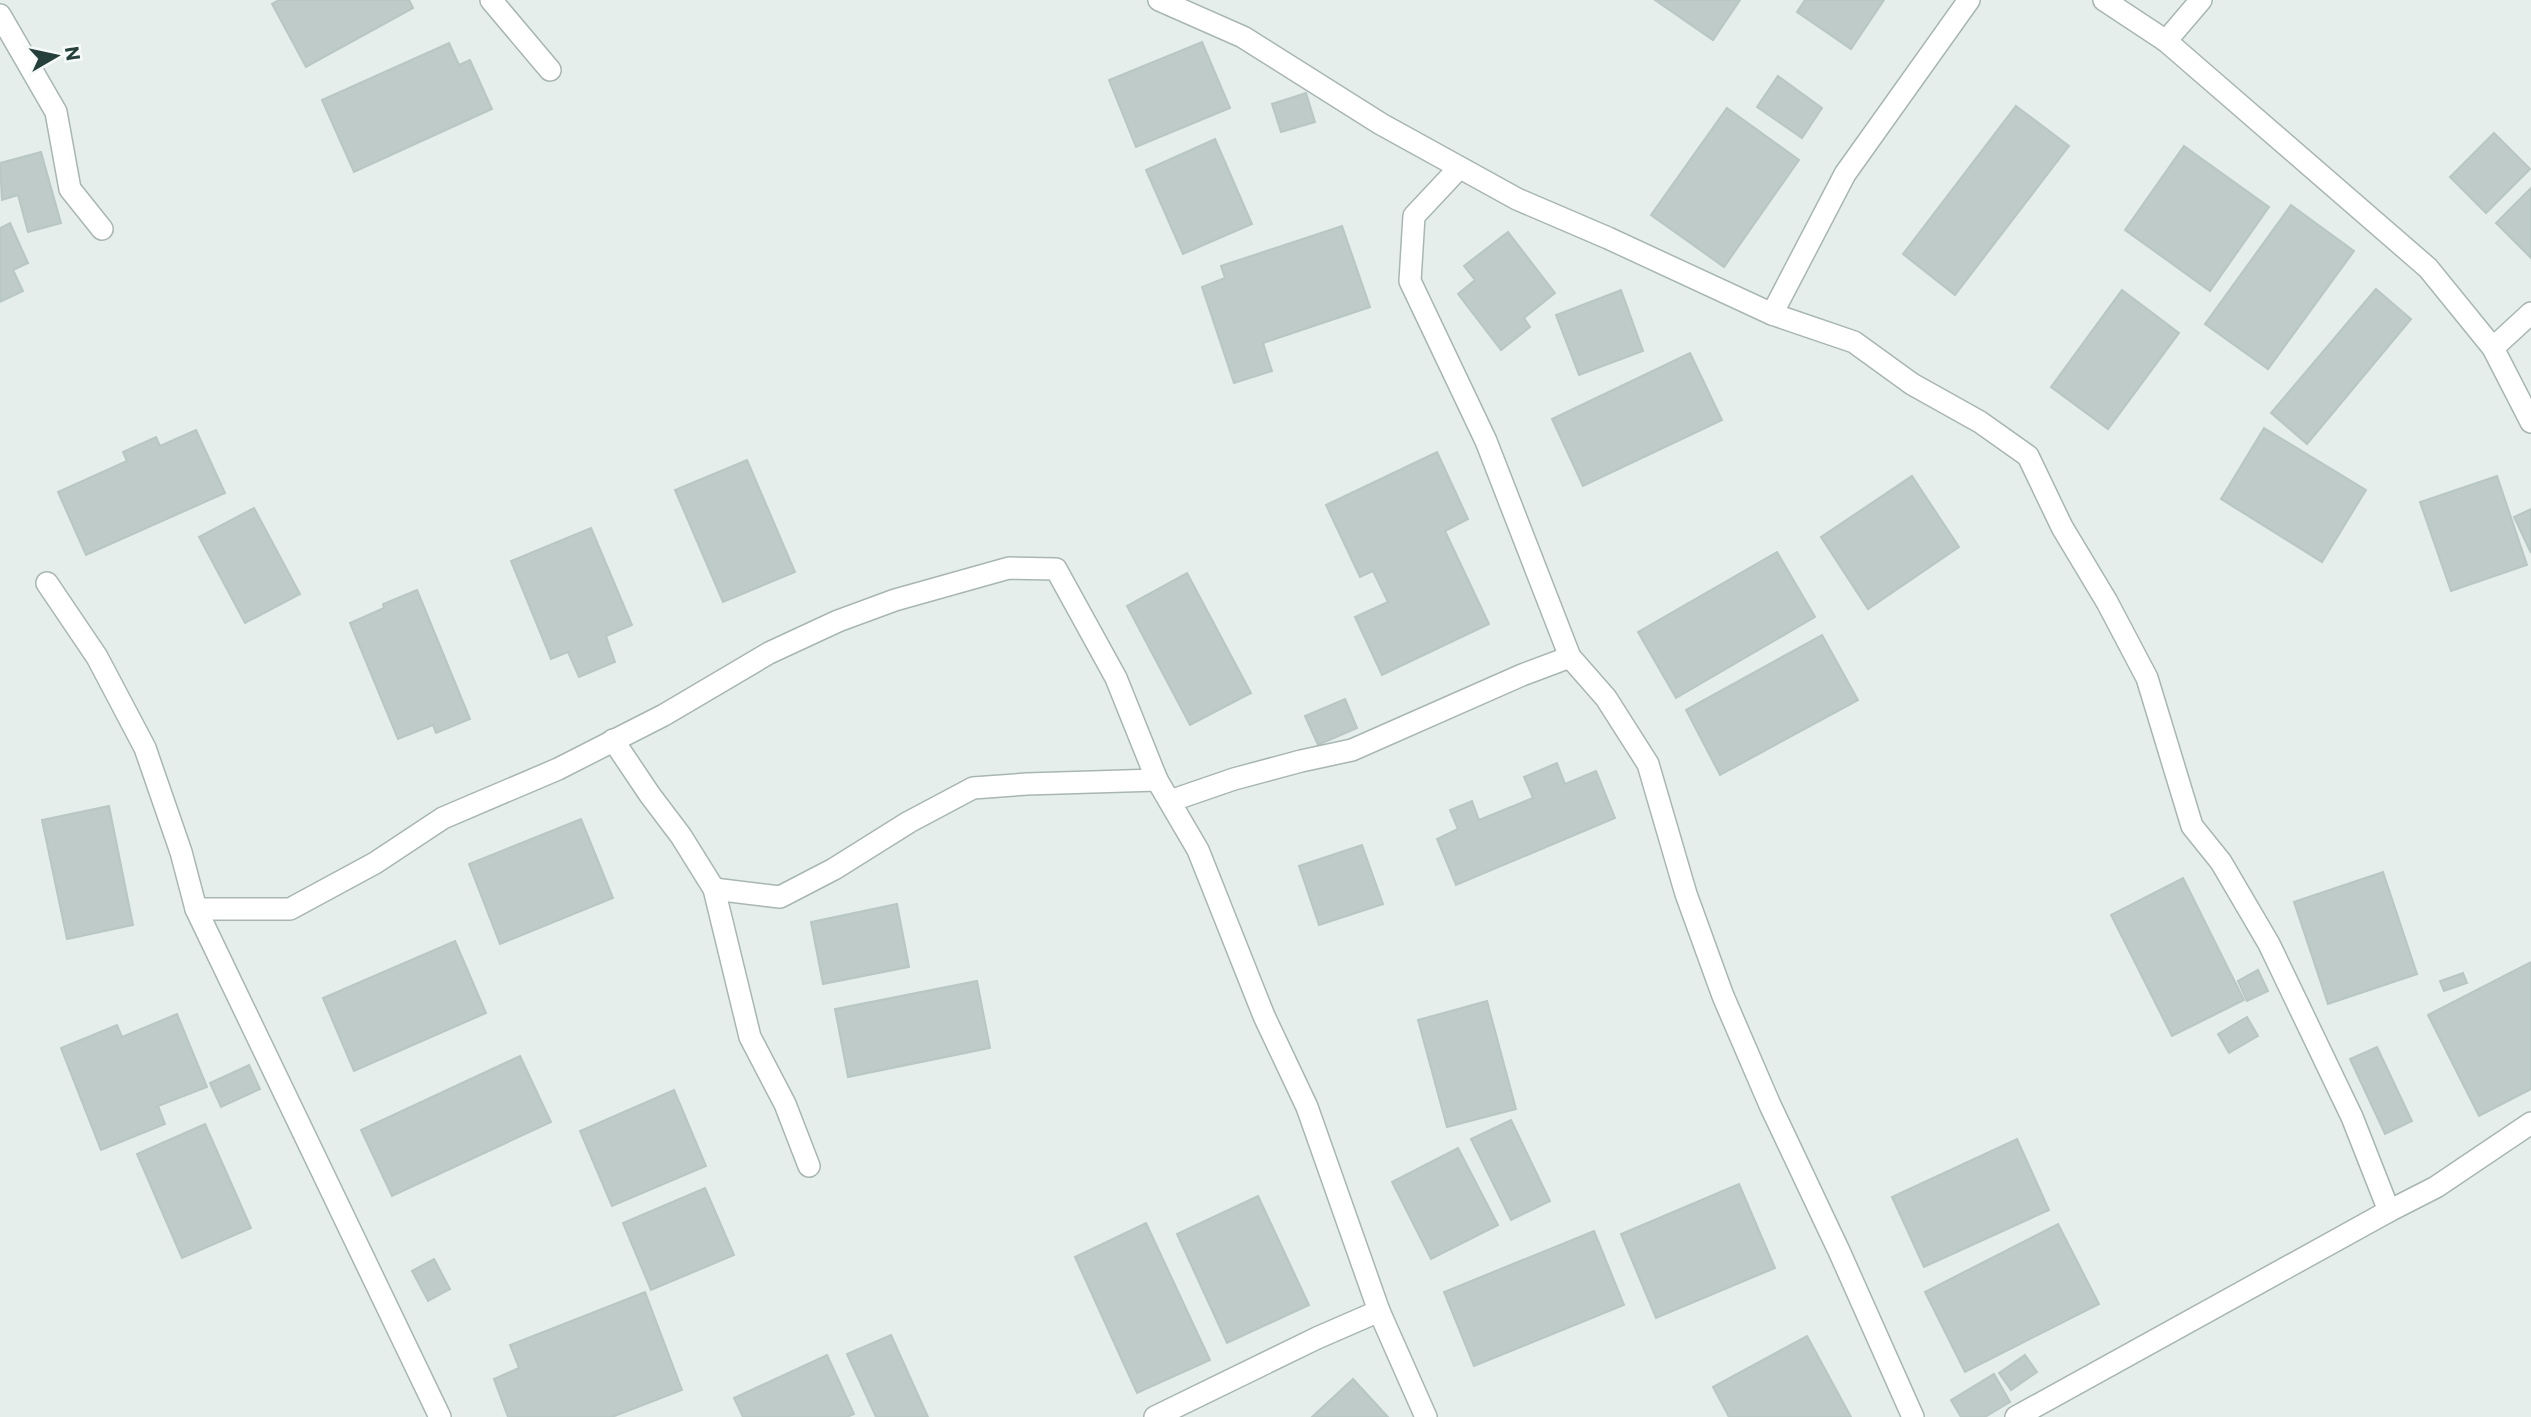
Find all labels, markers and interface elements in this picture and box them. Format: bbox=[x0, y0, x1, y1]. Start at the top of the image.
north arrow bbox=[21, 21, 91, 91]
text: N bbox=[61, 44, 86, 62]

